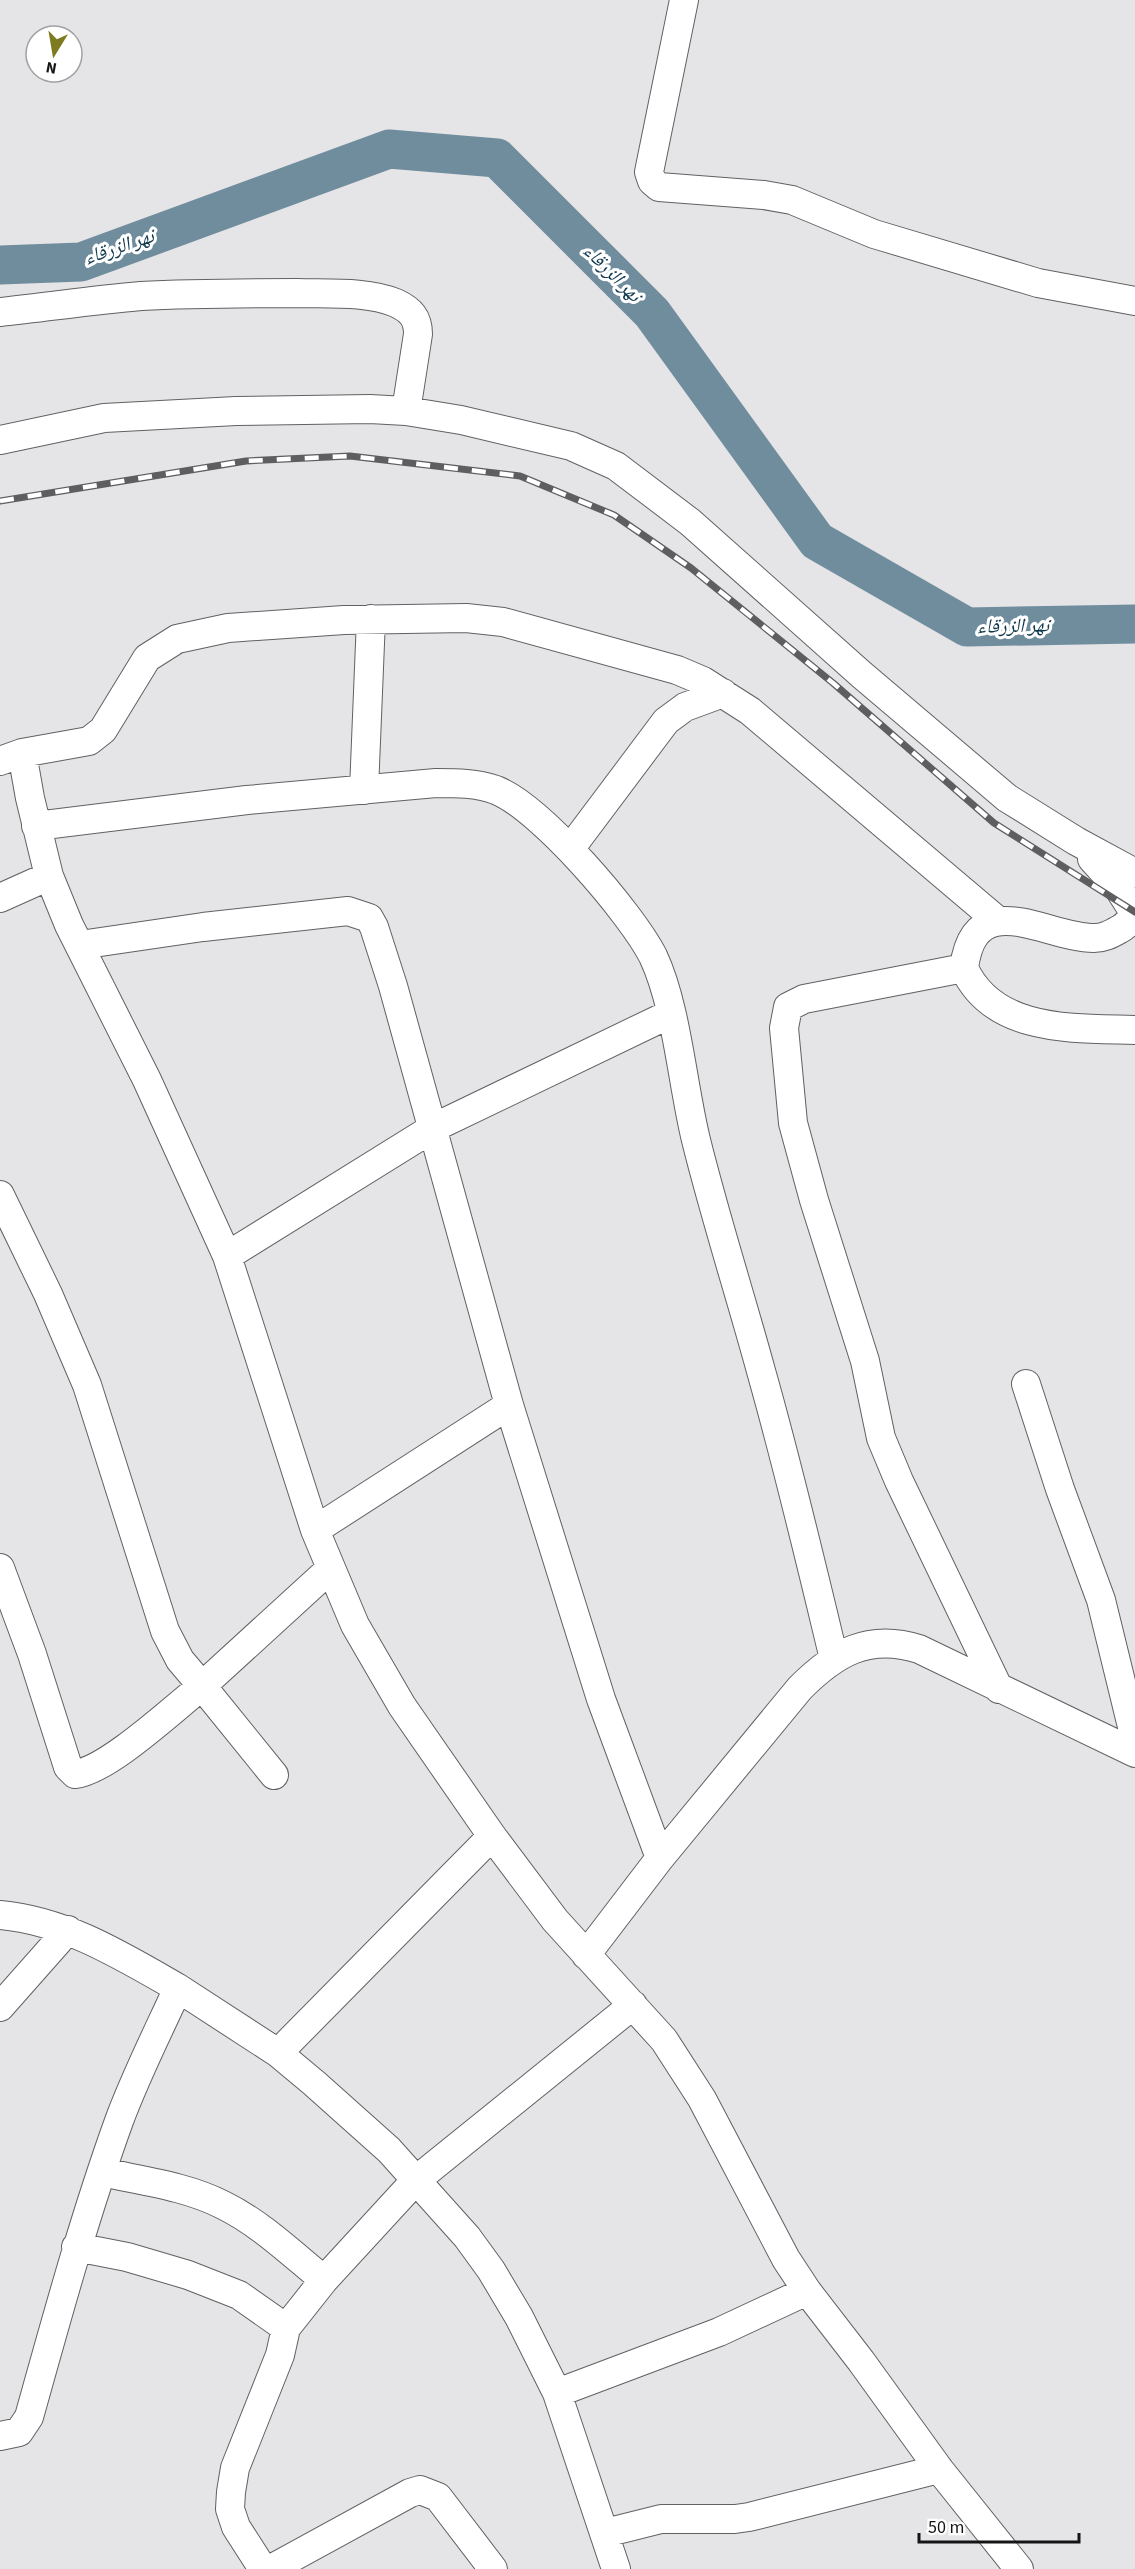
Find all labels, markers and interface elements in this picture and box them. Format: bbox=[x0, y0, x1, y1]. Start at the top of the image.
north arrow bbox=[24, 24, 84, 84]
text: N bbox=[44, 56, 59, 80]
water label: نهر الزرقاء bbox=[80, 221, 160, 272]
water label: نهر الزرقاء bbox=[577, 238, 649, 310]
water label: نهر الزرقاء bbox=[977, 611, 1052, 641]
scale bar bbox=[919, 2506, 1080, 2544]
text: 50 m bbox=[928, 2515, 964, 2540]

